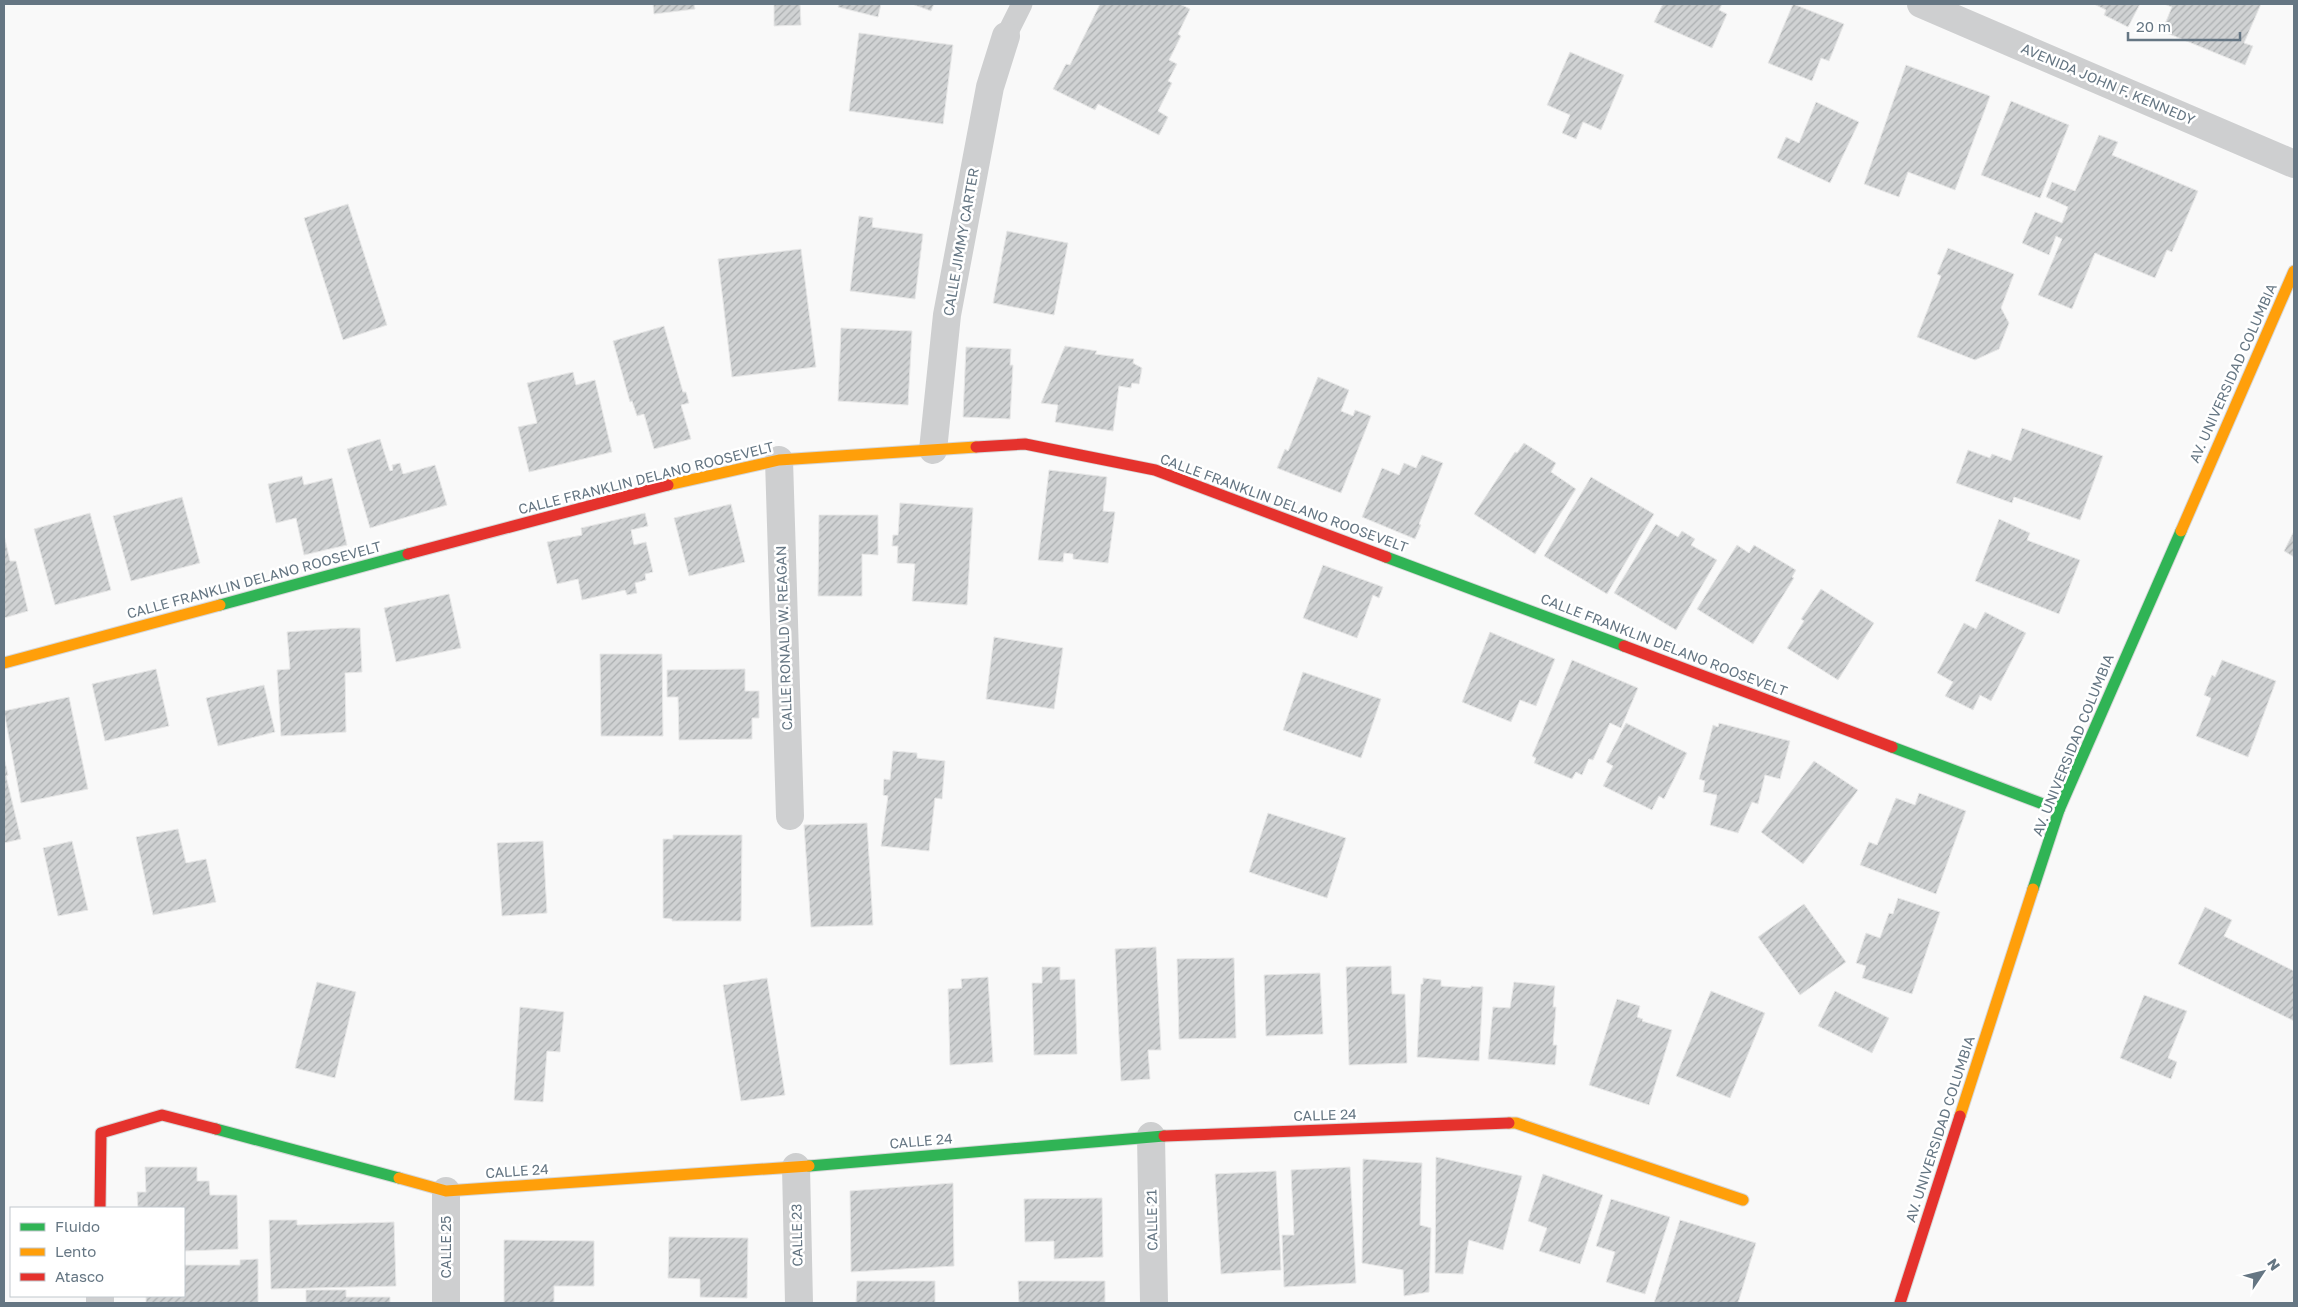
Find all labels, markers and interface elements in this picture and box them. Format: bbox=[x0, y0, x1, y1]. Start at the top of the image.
scale bar bbox=[2128, 10, 2240, 42]
text: 20 m bbox=[2136, 17, 2171, 35]
street label: AVENIDA JOHN F. KENNEDY bbox=[2019, 39, 2198, 128]
street label: CALLE JIMMY CARTER bbox=[939, 167, 982, 317]
street label: AV. UNIVERSIDAD COLUMBIA bbox=[2185, 280, 2280, 465]
street label: CALLE FRANKLIN DELANO ROOSEVELT bbox=[516, 437, 776, 518]
street label: CALLE FRANKLIN DELANO ROOSEVELT bbox=[1158, 450, 1411, 556]
street label: CALLE FRANKLIN DELANO ROOSEVELT bbox=[125, 537, 383, 622]
street label: CALLE RONALD W. REAGAN bbox=[772, 545, 795, 731]
street label: CALLE FRANKLIN DELANO ROOSEVELT bbox=[1539, 590, 1790, 700]
street label: AV. UNIVERSIDAD COLUMBIA bbox=[2028, 651, 2117, 838]
street label: AV. UNIVERSIDAD COLUMBIA bbox=[1901, 1033, 1978, 1224]
street label: CALLE 24 bbox=[1293, 1105, 1357, 1124]
street label: CALLE 24 bbox=[889, 1129, 953, 1152]
street label: CALLE 24 bbox=[485, 1160, 549, 1181]
street label: CALLE 21 bbox=[1142, 1189, 1161, 1251]
street label: CALLE 23 bbox=[787, 1203, 806, 1267]
legend bbox=[10, 1207, 185, 1297]
street label: CALLE 25 bbox=[437, 1216, 454, 1278]
text: Fluido bbox=[55, 1217, 100, 1235]
text: Lento bbox=[55, 1242, 96, 1260]
north arrow bbox=[2238, 1247, 2288, 1297]
text: N bbox=[2264, 1255, 2284, 1273]
text: Atasco bbox=[55, 1267, 104, 1285]

